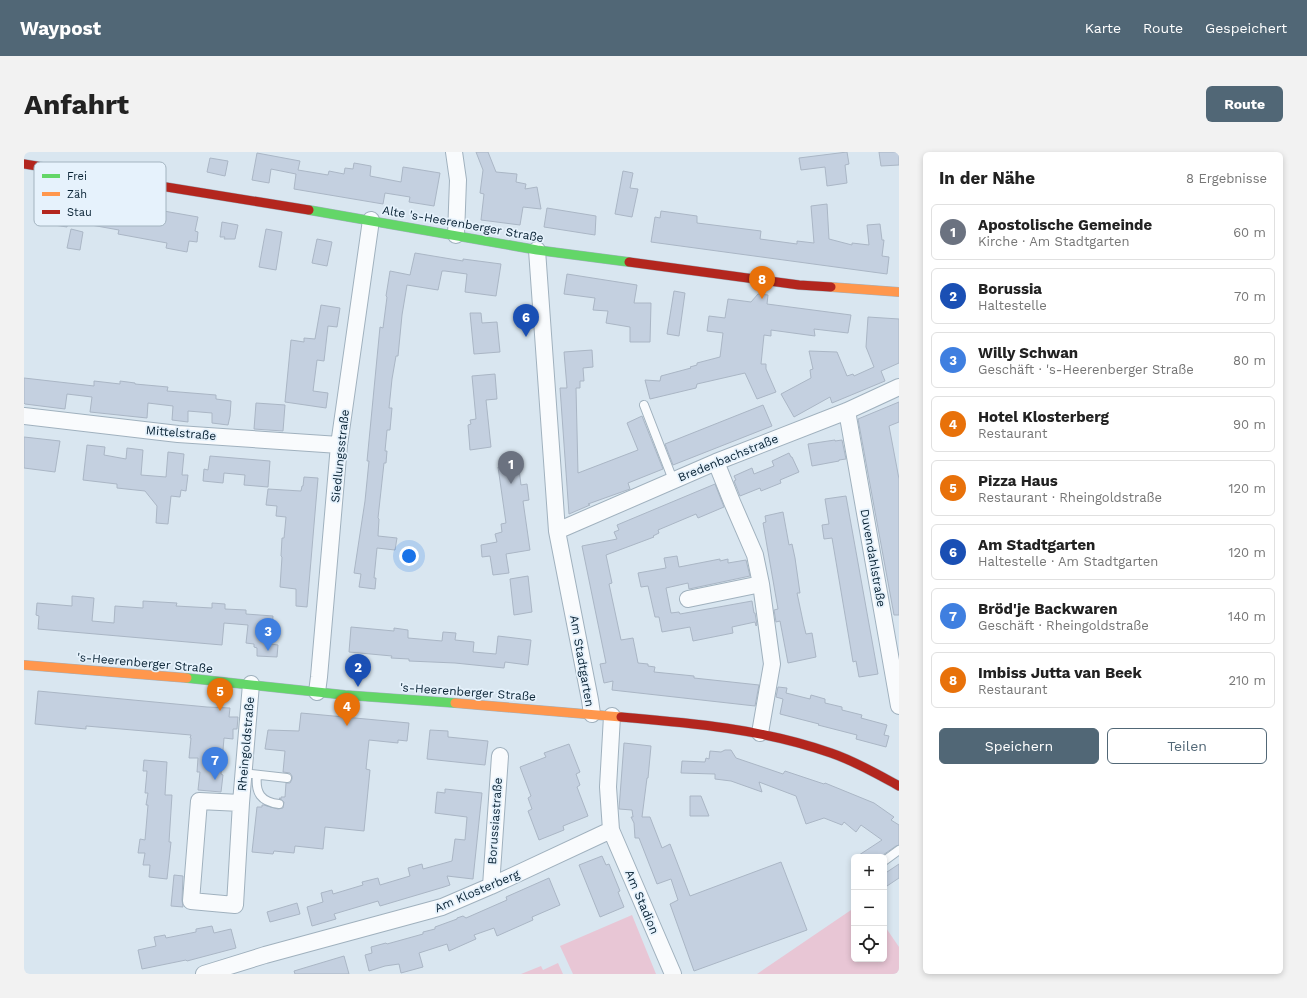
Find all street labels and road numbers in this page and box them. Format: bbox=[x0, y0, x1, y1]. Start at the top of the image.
street label: Alte 's-Heerenberger Straße bbox=[381, 203, 545, 245]
street label: Siedlungsstraße bbox=[328, 409, 352, 503]
street label: Mittelstraße bbox=[145, 423, 217, 443]
street label: Bredenbachstraße bbox=[676, 431, 780, 485]
street label: Duvendahlstraße bbox=[857, 508, 889, 608]
street label: Am Stadtgarten bbox=[567, 614, 597, 708]
street label: 's-Heerenberger Straße bbox=[76, 650, 214, 676]
street label: 's-Heerenberger Straße bbox=[399, 680, 537, 704]
street label: Rheingoldstraße bbox=[235, 696, 257, 792]
street label: Borussiastraße bbox=[485, 777, 505, 865]
street label: Am Klosterberg bbox=[432, 867, 522, 915]
street label: Am Stadion bbox=[622, 868, 662, 936]

